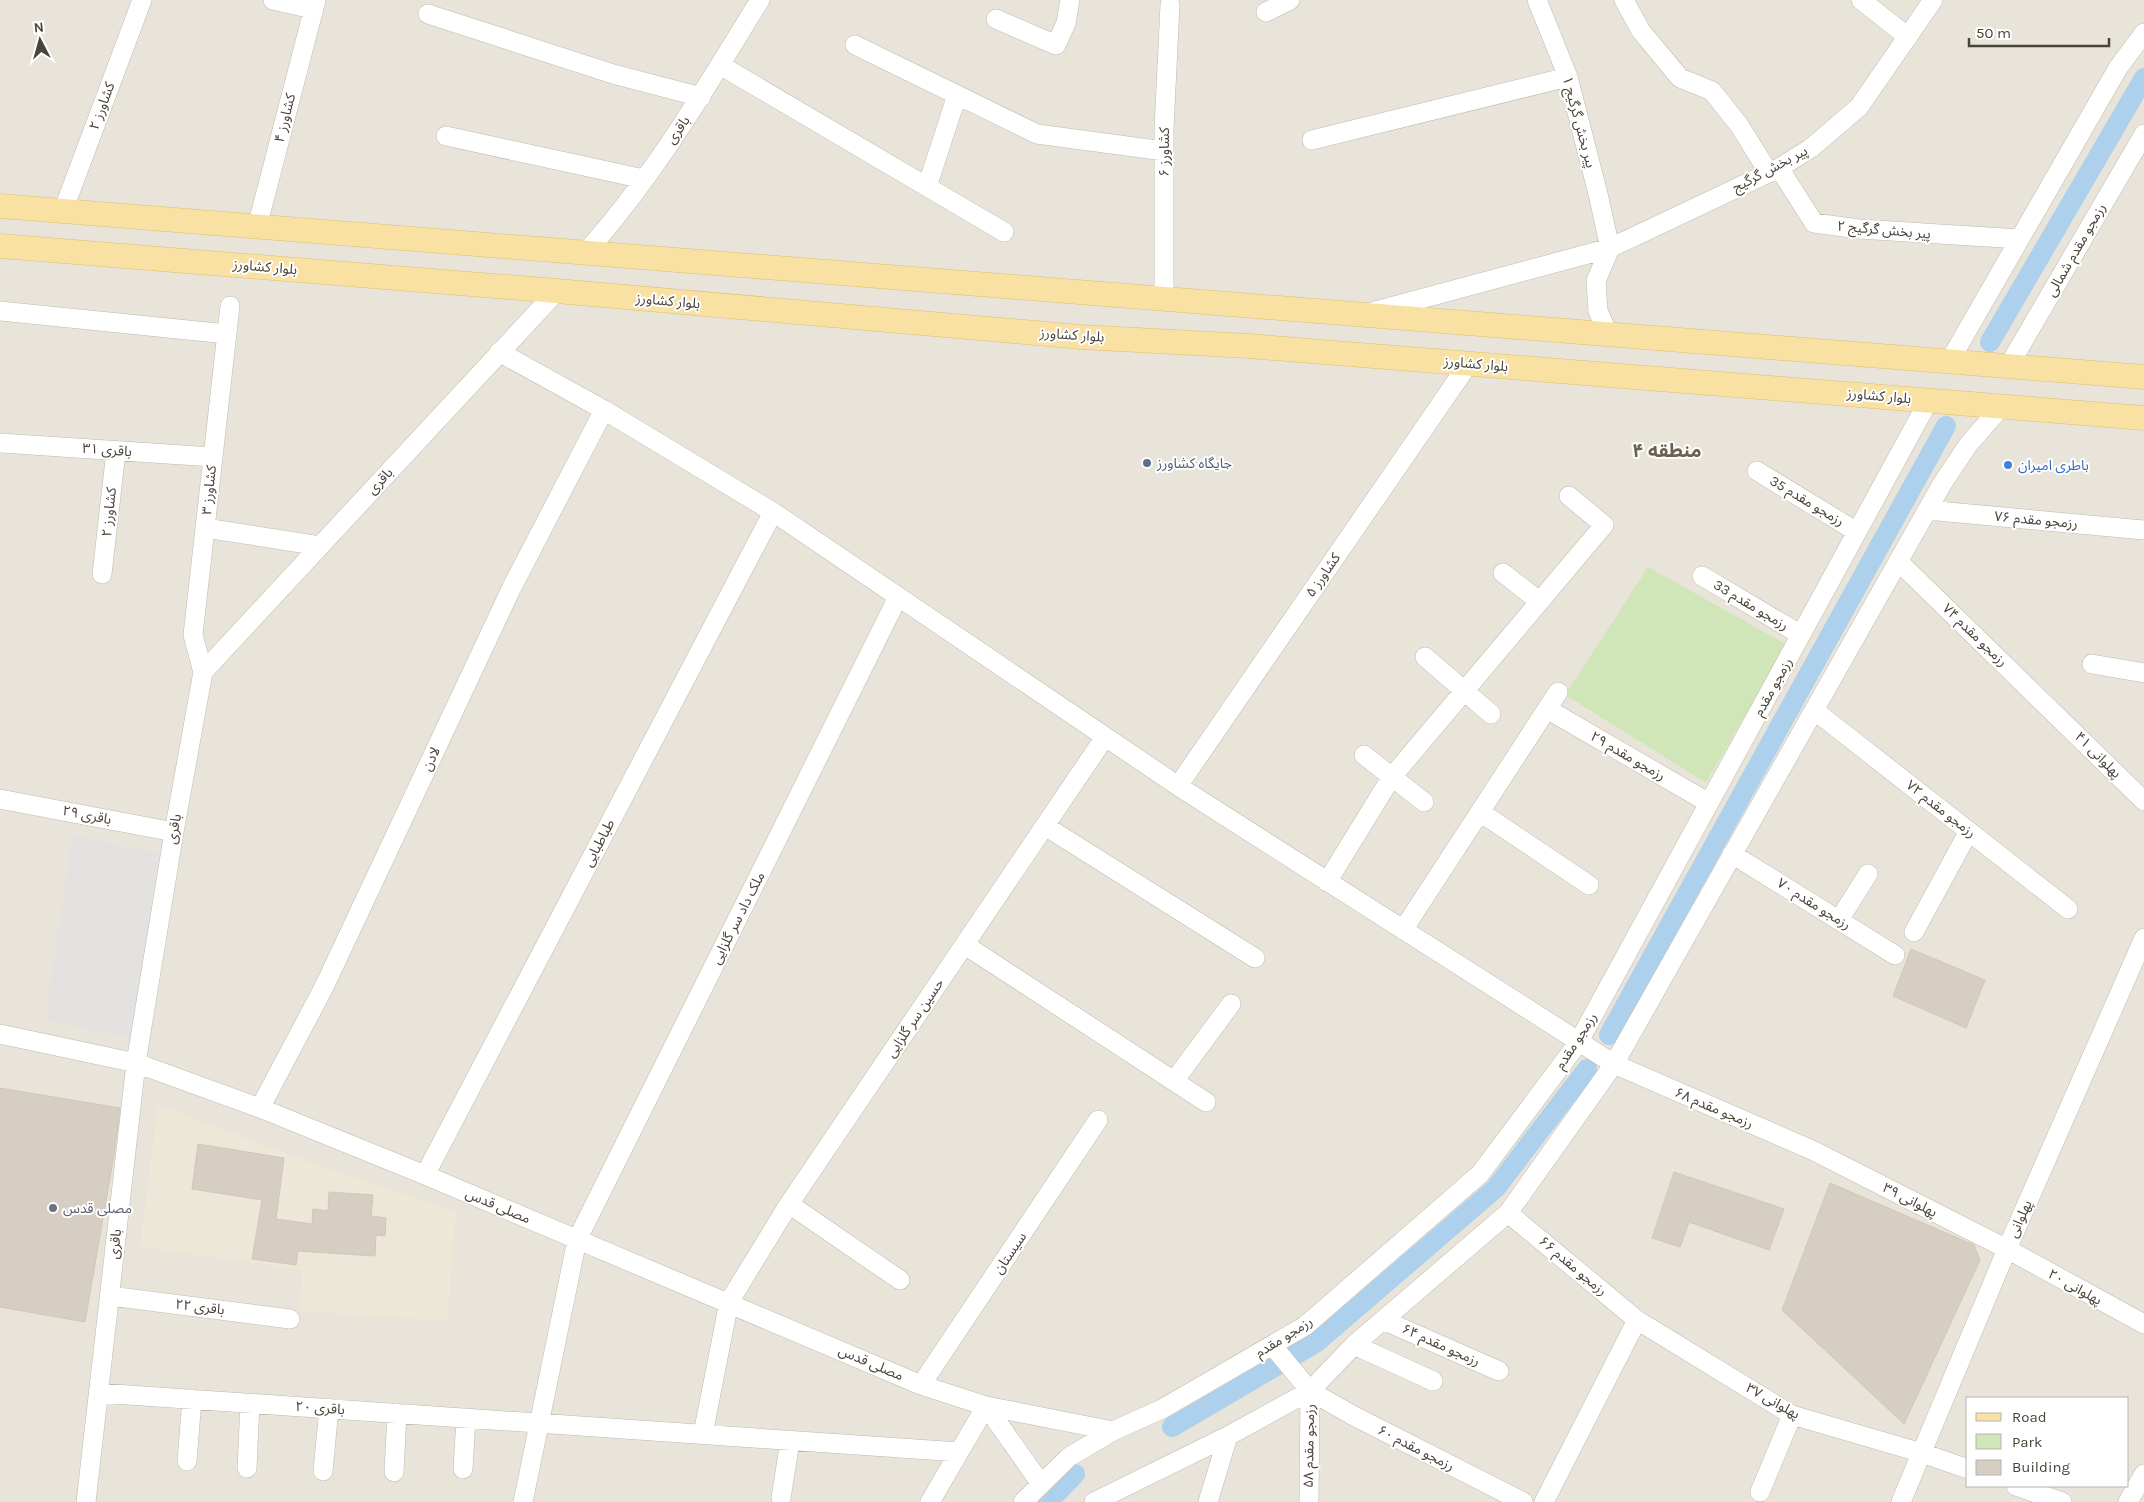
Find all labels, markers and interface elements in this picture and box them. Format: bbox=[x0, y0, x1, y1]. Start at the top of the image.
north arrow bbox=[15, 15, 65, 65]
scale bar bbox=[1969, 15, 2109, 47]
text: N bbox=[33, 19, 45, 37]
text: 50 m bbox=[1976, 24, 2011, 42]
street label: پیر بخش گرگیج ۱ bbox=[1557, 74, 1599, 170]
street label: کشاورز ۲ bbox=[86, 80, 119, 132]
street label: کشاورز ۴ bbox=[271, 92, 299, 144]
street label: باقری bbox=[662, 113, 694, 147]
street label: کشاورز ۶ bbox=[1156, 127, 1173, 177]
street label: پیر بخش گرگیج bbox=[1729, 142, 1812, 198]
street label: رزمجو مقدم شمالی bbox=[2042, 200, 2111, 301]
street label: پیر بخش گرگیج ۲ bbox=[1836, 217, 1932, 245]
street label: بلوار کشاورز bbox=[231, 256, 298, 278]
street label: بلوار کشاورز bbox=[634, 290, 701, 312]
street label: بلوار کشاورز bbox=[1038, 324, 1105, 346]
street label: بلوار کشاورز bbox=[1442, 353, 1509, 375]
street label: بلوار کشاورز bbox=[1845, 385, 1912, 407]
street label: باقری ۳۱ bbox=[82, 440, 133, 460]
district label: منطقه ۴ bbox=[1632, 440, 1702, 462]
place label: جایگاه کشاورز bbox=[1156, 455, 1232, 472]
marker: جایگاه کشاورز bbox=[1141, 457, 1153, 469]
place label: باطری امیران bbox=[2018, 457, 2089, 474]
marker: باطری امیران bbox=[2002, 459, 2014, 471]
street label: کشاورز ۳ bbox=[198, 464, 220, 516]
street label: باقری bbox=[363, 464, 397, 498]
street label: رزمجو مقدم 35 bbox=[1766, 472, 1847, 532]
street label: کشاورز ۲ bbox=[98, 486, 120, 538]
street label: رزمجو مقدم ۷۶ bbox=[1993, 508, 2078, 534]
street label: کشاورز ۵ bbox=[1302, 550, 1344, 600]
street label: رزمجو مقدم 33 bbox=[1709, 576, 1792, 636]
street label: رزمجو مقدم ۷۴ bbox=[1938, 600, 2011, 672]
street label: رزمجو مقدم bbox=[1750, 655, 1798, 720]
street label: رزمجو مقدم ۲۹ bbox=[1586, 728, 1669, 786]
street label: پهلوانی ۴۱ bbox=[2070, 728, 2125, 783]
street label: لادن bbox=[418, 744, 444, 774]
street label: رزمجو مقدم ۷۲ bbox=[1902, 777, 1979, 843]
street label: باقری ۲۹ bbox=[61, 802, 113, 828]
street label: باقری bbox=[163, 812, 185, 845]
street label: طباطبایی bbox=[579, 816, 619, 870]
street label: ملک داد سر گلزایی bbox=[707, 869, 769, 967]
street label: رزمجو مقدم ۷۰ bbox=[1773, 875, 1854, 935]
street label: حسین سر گلزایی bbox=[882, 975, 948, 1061]
street label: رزمجو مقدم bbox=[1551, 1009, 1602, 1074]
street label: رزمجو مقدم ۶۸ bbox=[1671, 1084, 1756, 1134]
street label: پهلوانی ۳۹ bbox=[1879, 1179, 1940, 1222]
street label: مصلی قدس bbox=[463, 1185, 533, 1227]
street label: پهلوانی bbox=[2004, 1198, 2037, 1241]
place label: مصلی قدس bbox=[63, 1200, 132, 1217]
marker: مصلی قدس bbox=[47, 1202, 59, 1214]
street label: باقری bbox=[105, 1228, 125, 1260]
street label: سیستان bbox=[990, 1229, 1030, 1277]
street label: رزمجو مقدم ۶۶ bbox=[1534, 1233, 1611, 1301]
street label: پهلوانی ۲۰ bbox=[2045, 1265, 2105, 1310]
street label: باقری ۲۲ bbox=[174, 1296, 226, 1318]
street label: رزمجو مقدم bbox=[1252, 1313, 1317, 1363]
street label: رزمجو مقدم ۶۴ bbox=[1398, 1320, 1483, 1372]
street label: مصلی قدس bbox=[836, 1342, 906, 1384]
street label: پهلوانی ۳۷ bbox=[1743, 1379, 1803, 1424]
legend bbox=[1966, 1397, 2129, 1487]
street label: باقری ۲۰ bbox=[295, 1398, 346, 1418]
street label: رزمجو مقدم ۵۸ bbox=[1300, 1404, 1320, 1488]
text: Road bbox=[2012, 1408, 2047, 1426]
street label: رزمجو مقدم ۶۰ bbox=[1374, 1421, 1457, 1476]
text: Park bbox=[2012, 1433, 2042, 1451]
text: Building bbox=[2012, 1458, 2070, 1476]

